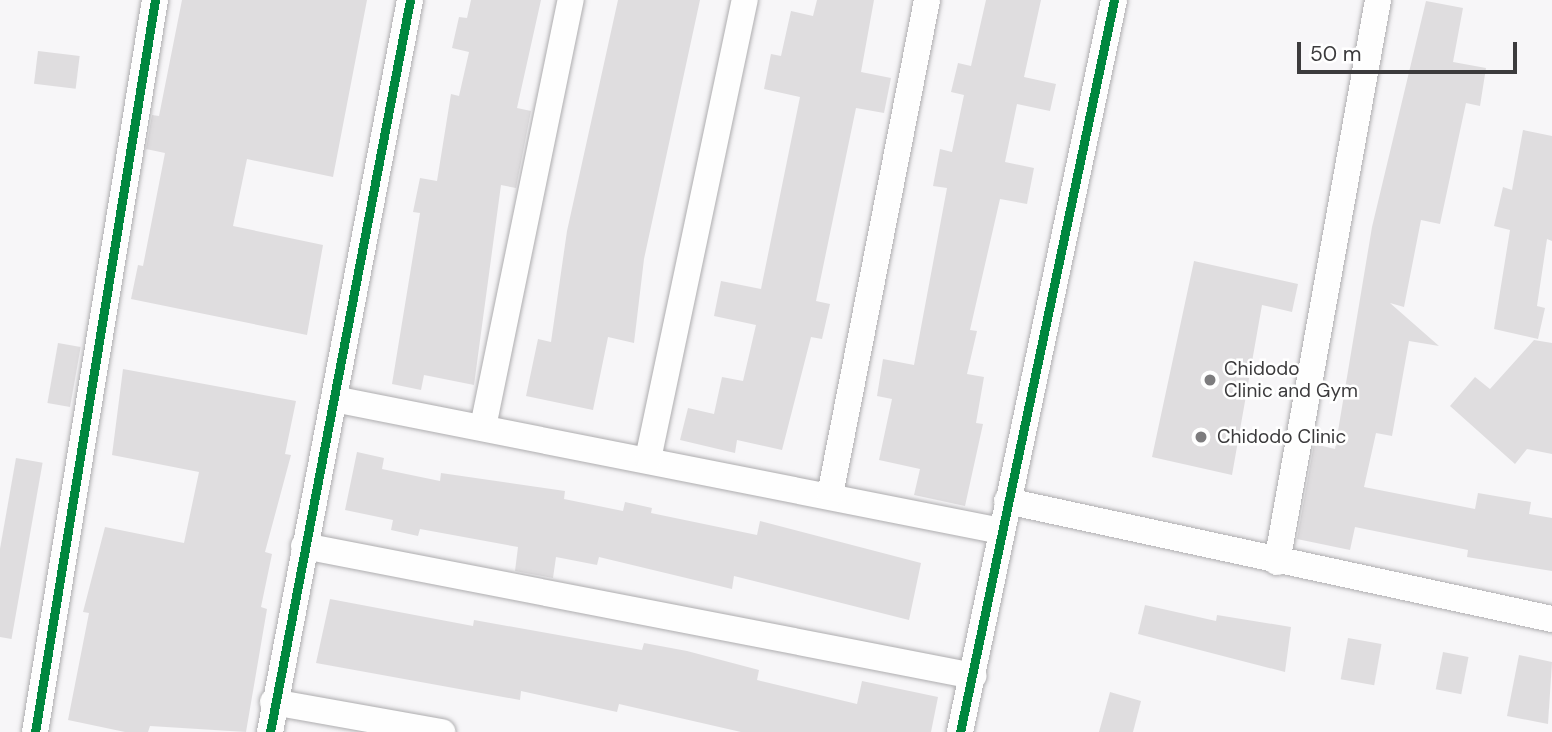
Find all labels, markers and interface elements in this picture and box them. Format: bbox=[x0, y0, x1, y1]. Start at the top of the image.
scale bar bbox=[1300, 28, 1520, 72]
text: 50 m bbox=[1310, 40, 1361, 68]
place label: Chidodo Clinic and Gym bbox=[1224, 358, 1358, 402]
marker: Chidodo Clinic and Gym bbox=[1202, 372, 1218, 388]
place label: Chidodo Clinic bbox=[1217, 426, 1346, 448]
marker: Chidodo Clinic bbox=[1191, 427, 1211, 447]

